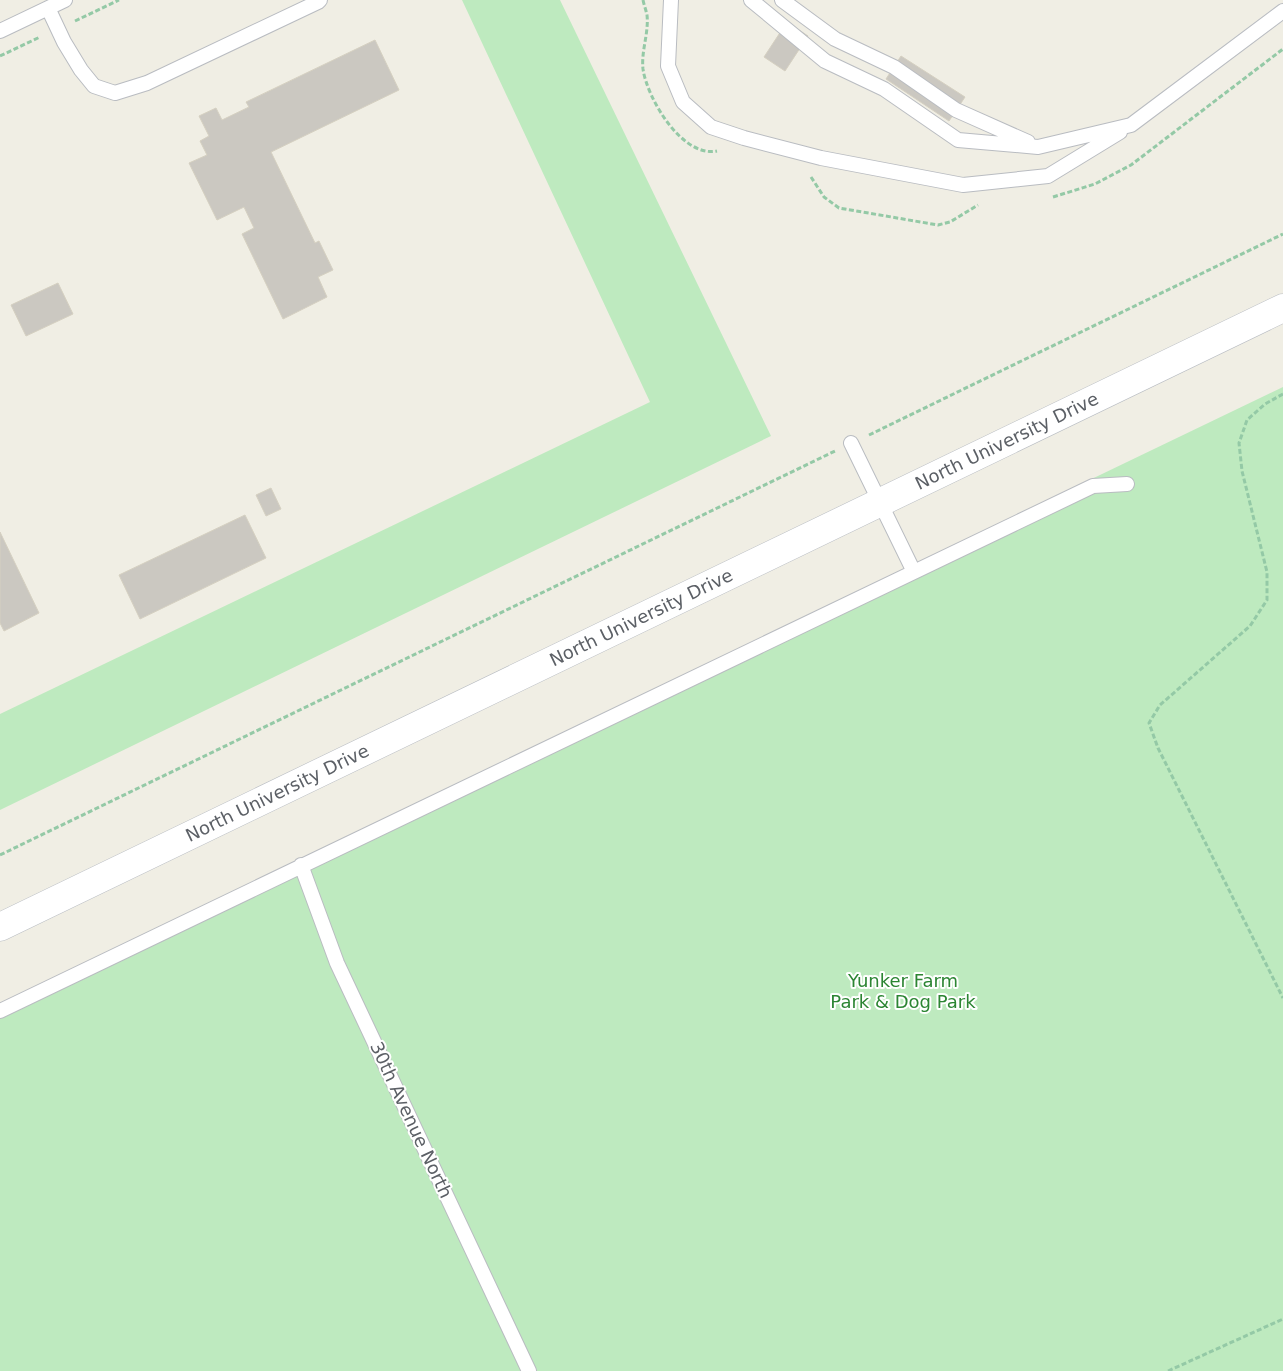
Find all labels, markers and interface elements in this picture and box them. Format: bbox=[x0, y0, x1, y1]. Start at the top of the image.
street label: North University Drive bbox=[912, 388, 1102, 494]
street label: North University Drive bbox=[546, 564, 736, 670]
street label: North University Drive bbox=[182, 740, 372, 846]
park label: Yunker Farm Park & Dog Park bbox=[830, 970, 976, 1012]
street label: 30th Avenue North bbox=[366, 1038, 457, 1201]

